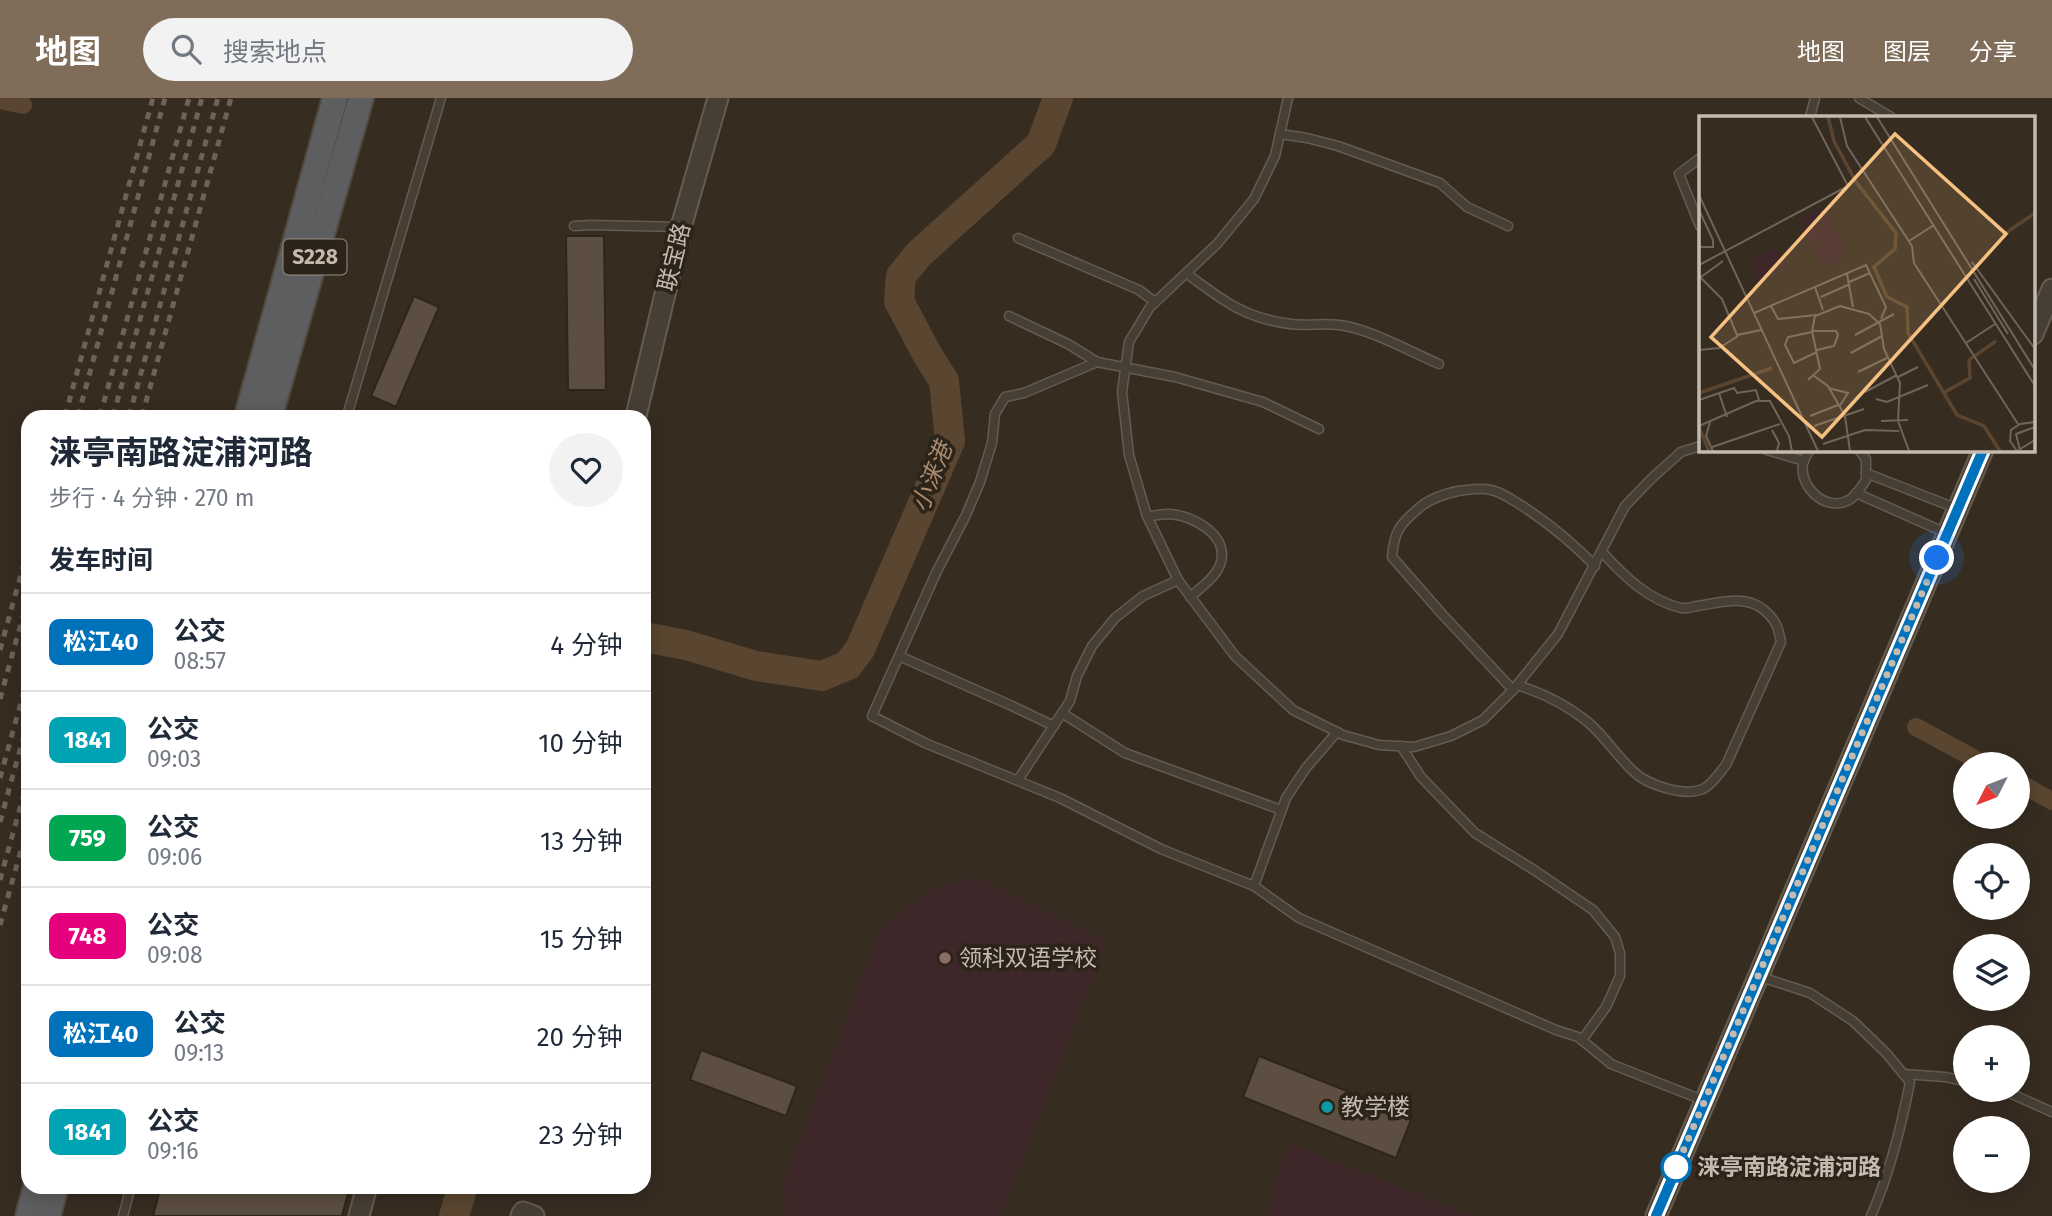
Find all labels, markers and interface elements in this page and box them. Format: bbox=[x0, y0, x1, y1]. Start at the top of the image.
search box bbox=[143, 18, 633, 81]
icon: search bbox=[167, 30, 205, 68]
text: 地图 bbox=[35, 32, 101, 72]
text: 搜索地点 bbox=[223, 37, 327, 68]
text: 地图 bbox=[1797, 38, 1845, 66]
text: 图层 bbox=[1883, 38, 1931, 66]
text: 分享 bbox=[1969, 38, 2017, 66]
inset map bbox=[1699, 116, 2035, 452]
street label: 联宝路 bbox=[652, 220, 696, 294]
road number: S228 bbox=[284, 240, 346, 274]
text: 涞亭南路淀浦河路 bbox=[49, 433, 313, 473]
button: heart bbox=[549, 433, 623, 507]
water label: 小涞港 bbox=[906, 436, 959, 516]
text: 步行 · 4 分钟 · 270 m bbox=[49, 484, 254, 512]
your location bbox=[1919, 540, 1954, 575]
text: 发车时间 bbox=[49, 545, 153, 576]
text: 公交 bbox=[174, 616, 226, 647]
text: 松江40 bbox=[63, 628, 139, 656]
text: 4 分钟 bbox=[550, 630, 623, 661]
text: 08:57 bbox=[174, 647, 226, 675]
text: 公交 bbox=[147, 714, 199, 745]
text: 1841 bbox=[63, 726, 112, 754]
text: 10 分钟 bbox=[538, 728, 623, 759]
text: 09:03 bbox=[147, 745, 201, 773]
north arrow bbox=[1953, 752, 2030, 830]
map controls bbox=[1953, 752, 2030, 1193]
text: 公交 bbox=[147, 812, 199, 843]
text: 759 bbox=[69, 824, 106, 852]
text: 13 分钟 bbox=[540, 826, 623, 857]
text: 09:06 bbox=[147, 843, 202, 871]
button: locate bbox=[1953, 843, 2030, 920]
text: 公交 bbox=[147, 910, 199, 941]
text: 748 bbox=[69, 922, 106, 950]
text: 15 分钟 bbox=[540, 924, 623, 955]
button: layers bbox=[1953, 934, 2030, 1011]
text: 09:08 bbox=[147, 941, 203, 969]
place label: 领科双语学校 bbox=[959, 944, 1097, 972]
marker: 领科双语学校 bbox=[937, 950, 953, 966]
text: 公交 bbox=[174, 1008, 226, 1039]
text: 松江40 bbox=[63, 1020, 139, 1048]
text: 20 分钟 bbox=[537, 1022, 623, 1053]
button: + bbox=[1953, 1025, 2030, 1102]
text: 09:13 bbox=[174, 1039, 224, 1067]
place label: 教学楼 bbox=[1341, 1093, 1410, 1121]
marker: 教学楼 bbox=[1319, 1099, 1335, 1115]
text: 公交 bbox=[147, 1106, 199, 1137]
button: − bbox=[1953, 1116, 2030, 1193]
text: 1841 bbox=[63, 1118, 112, 1146]
text: 23 分钟 bbox=[538, 1120, 623, 1151]
text: 09:16 bbox=[147, 1137, 199, 1165]
marker: 涞亭南路淀浦河路 bbox=[1661, 1152, 1691, 1182]
place label: 涞亭南路淀浦河路 bbox=[1697, 1153, 1881, 1181]

